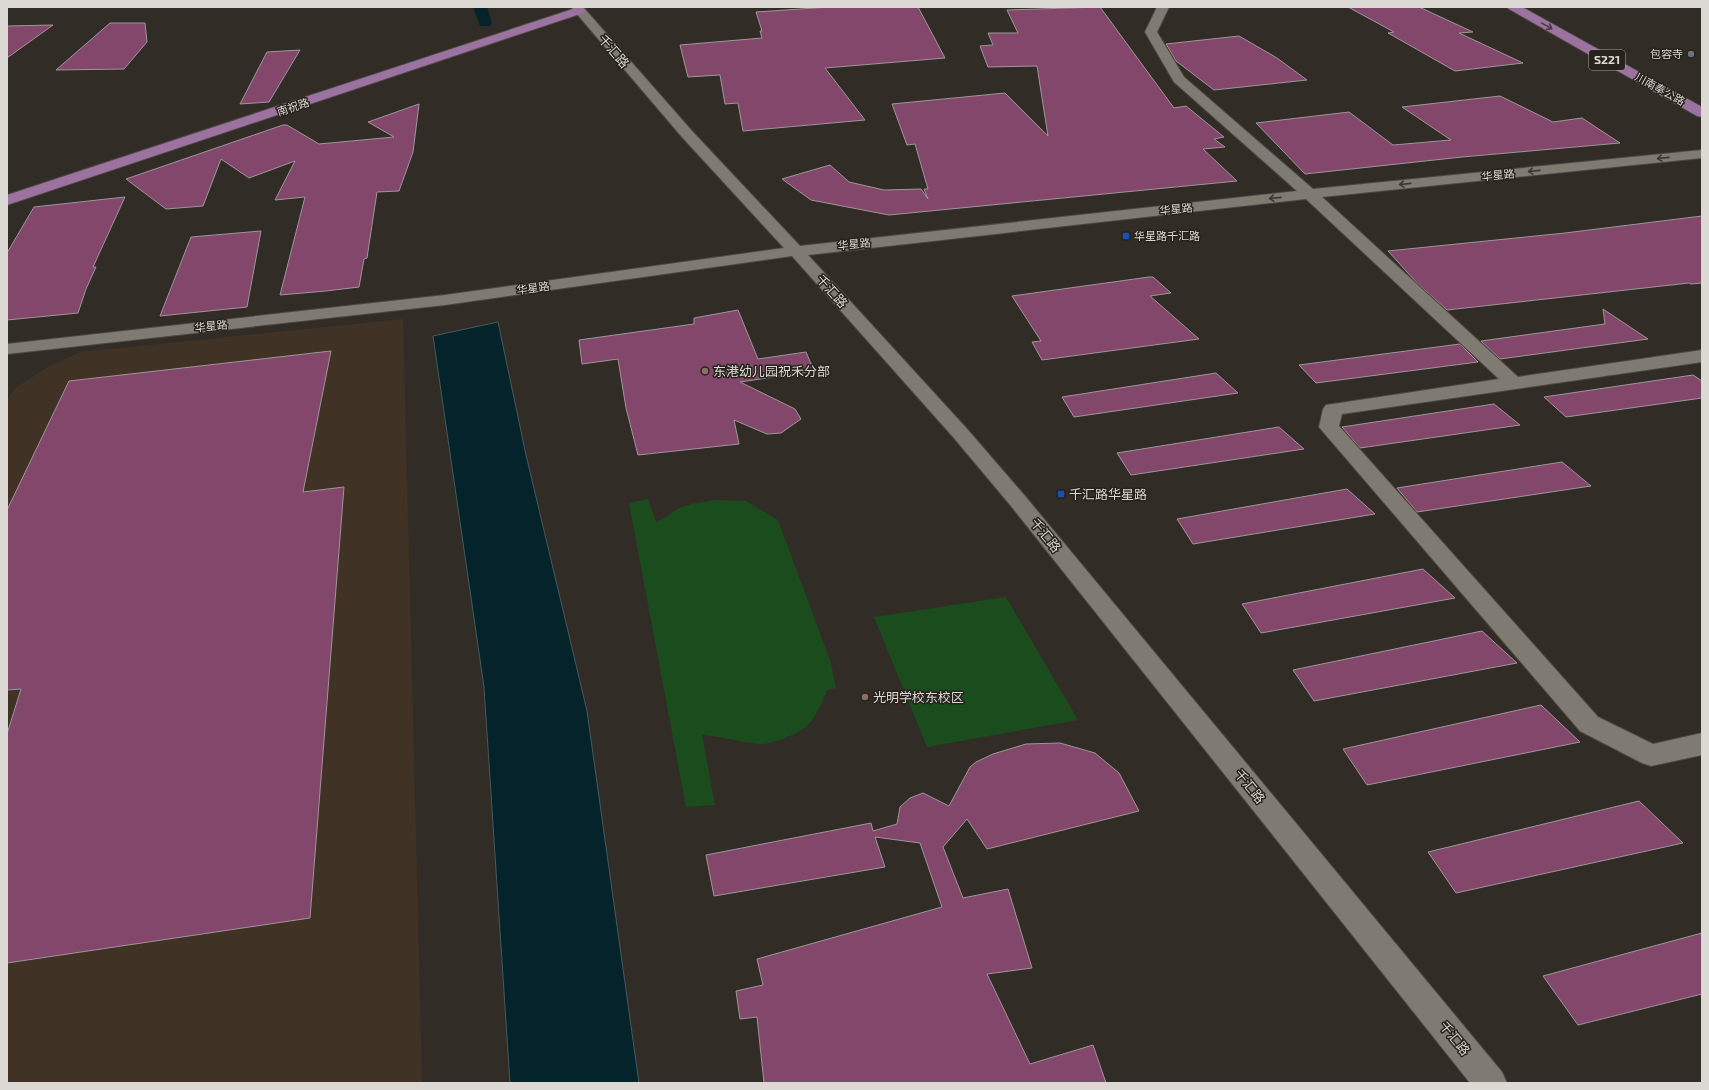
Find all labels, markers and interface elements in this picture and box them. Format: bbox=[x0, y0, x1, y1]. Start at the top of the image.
one-way arrow bbox=[1541, 23, 1553, 30]
street label: 千汇路 bbox=[595, 31, 633, 71]
place label: 包容寺 bbox=[1650, 47, 1683, 60]
marker: 包容寺 bbox=[1686, 49, 1696, 59]
road number: S221 bbox=[1589, 50, 1625, 70]
street label: 川南奉公路 bbox=[1633, 70, 1687, 108]
street label: 南祝路 bbox=[275, 95, 311, 118]
one-way arrow bbox=[1657, 154, 1670, 161]
street label: 华星路 bbox=[1481, 166, 1515, 183]
one-way arrow bbox=[1528, 167, 1541, 175]
one-way arrow bbox=[1398, 180, 1411, 188]
one-way arrow bbox=[1269, 194, 1282, 201]
street label: 华星路 bbox=[1159, 200, 1193, 217]
place label: 华星路千汇路 bbox=[1134, 229, 1200, 242]
marker: 华星路千汇路 bbox=[1121, 231, 1131, 241]
street label: 华星路 bbox=[837, 235, 871, 252]
street label: 千汇路 bbox=[813, 271, 851, 311]
street label: 华星路 bbox=[516, 279, 550, 296]
street label: 华星路 bbox=[194, 317, 228, 334]
place label: 东港幼儿园祝禾分部 bbox=[713, 363, 830, 379]
marker: 东港幼儿园祝禾分部 bbox=[700, 366, 710, 376]
place label: 千汇路华星路 bbox=[1069, 486, 1147, 502]
marker: 千汇路华星路 bbox=[1056, 489, 1066, 499]
street label: 千汇路 bbox=[1028, 515, 1064, 555]
place label: 光明学校东校区 bbox=[873, 689, 964, 705]
marker: 光明学校东校区 bbox=[860, 692, 870, 702]
street label: 千汇路 bbox=[1232, 766, 1268, 806]
street label: 千汇路 bbox=[1437, 1018, 1473, 1058]

